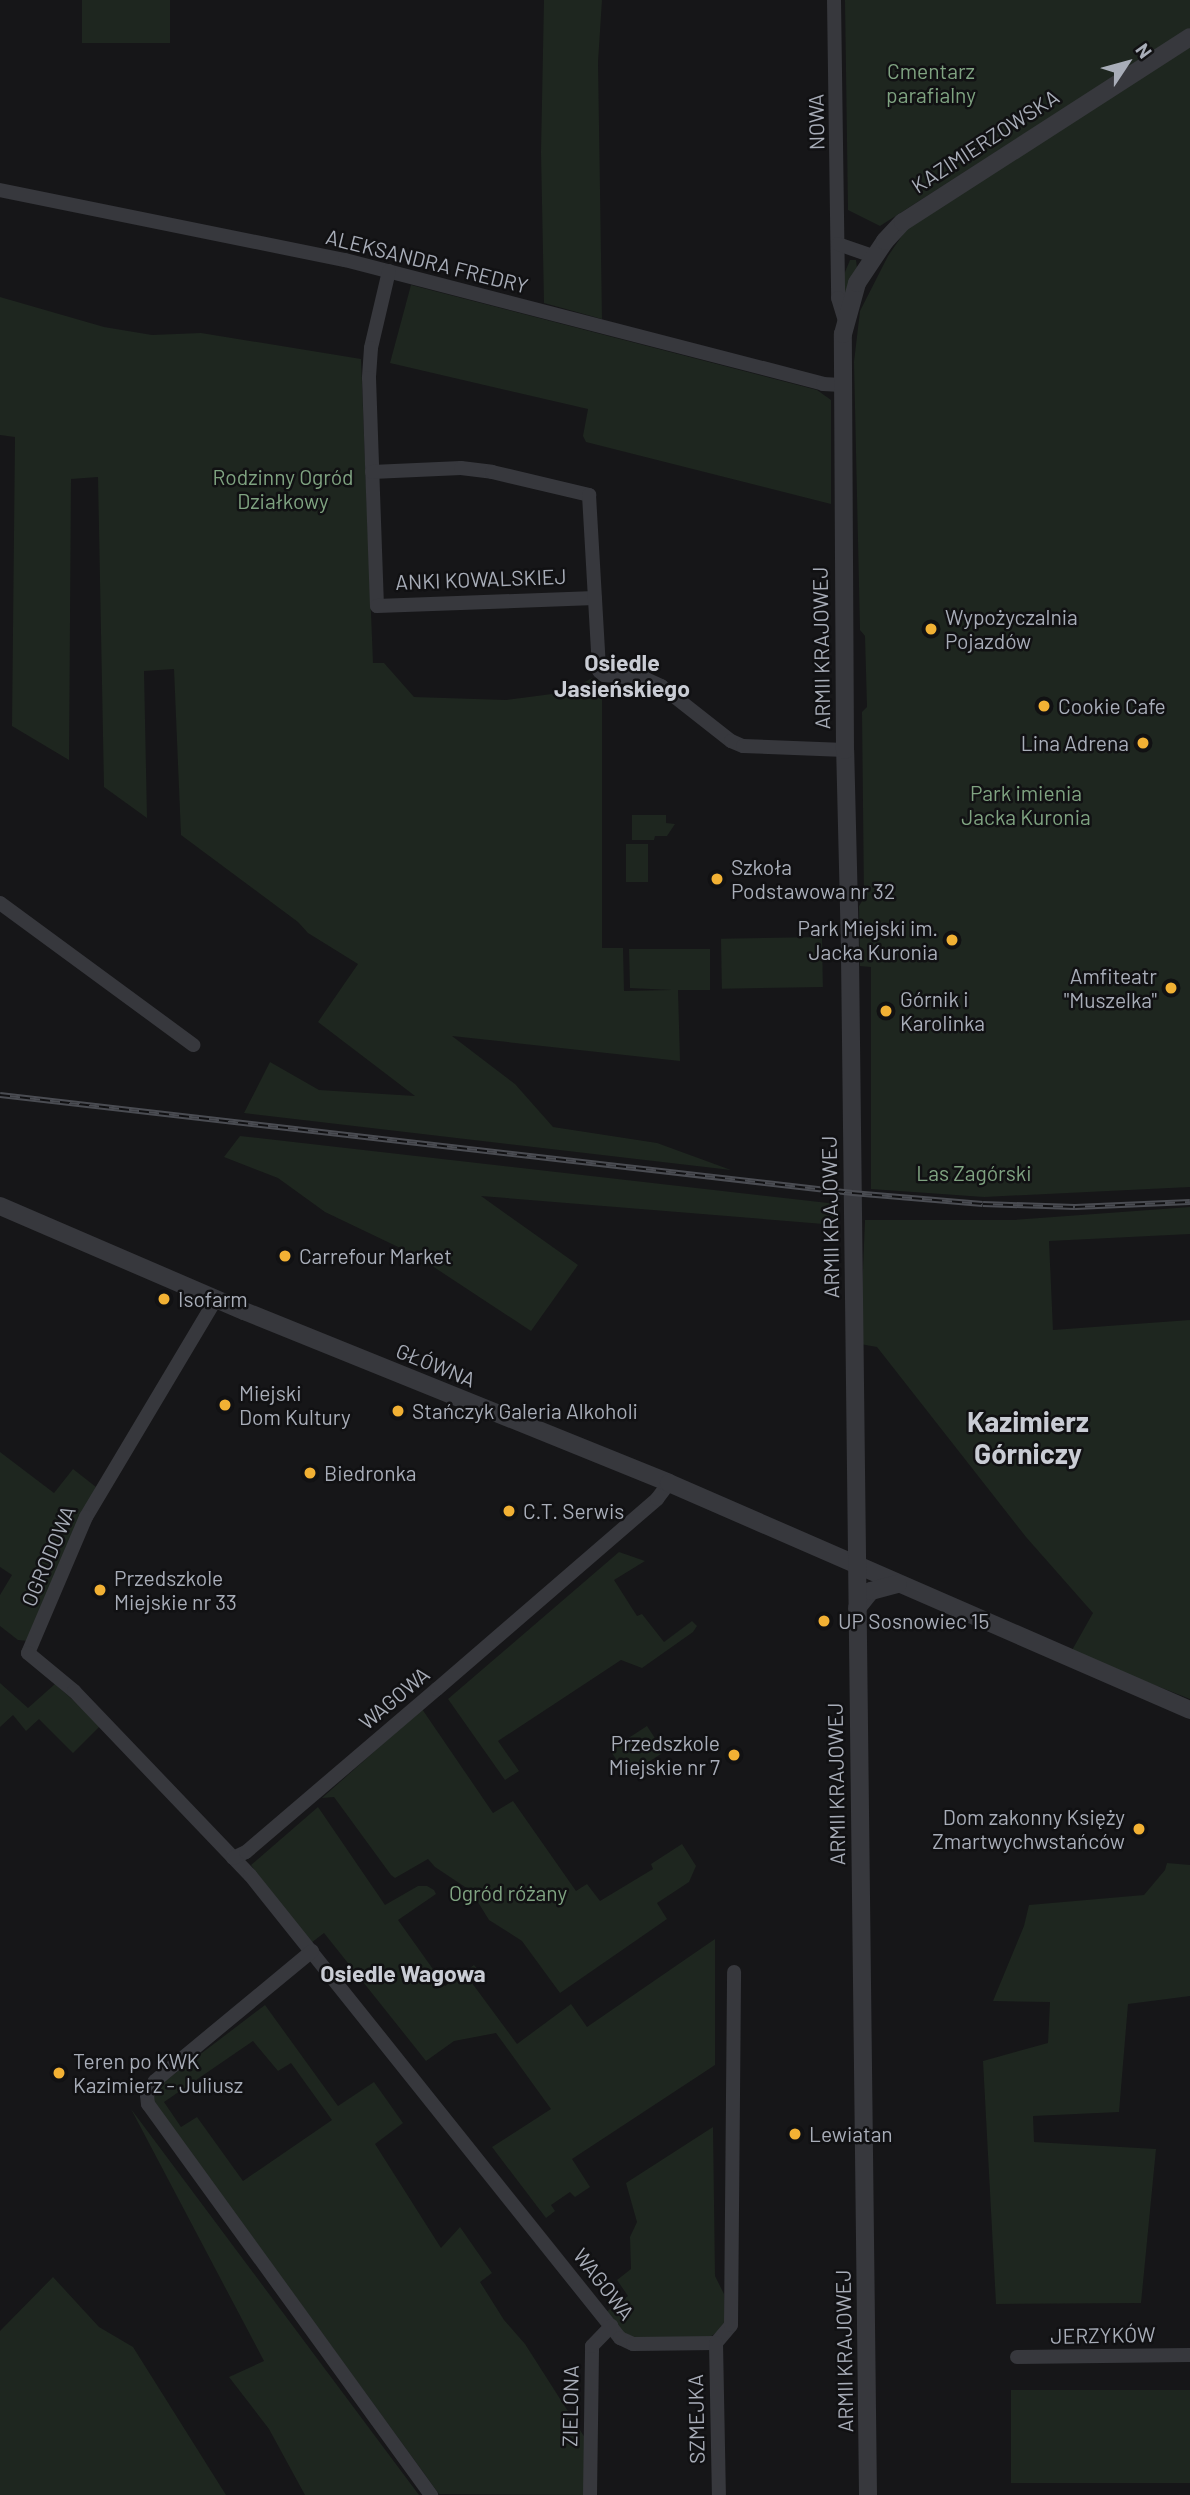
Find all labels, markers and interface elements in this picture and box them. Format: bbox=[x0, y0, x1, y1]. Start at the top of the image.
north arrow bbox=[1092, 28, 1162, 98]
text: N bbox=[1131, 38, 1157, 62]
park label: Cmentarz parafialny bbox=[886, 58, 976, 108]
street label: KAZIMIERZOWSKA bbox=[907, 84, 1063, 198]
street label: NOWA bbox=[803, 94, 829, 150]
street label: ALEKSANDRA FREDRY bbox=[323, 224, 531, 298]
park label: Rodzinny Ogród Działkowy bbox=[212, 464, 354, 514]
street label: ANKI KOWALSKIEJ bbox=[395, 563, 567, 595]
street label: ARMII KRAJOWEJ bbox=[807, 566, 835, 730]
place label: Wypożyczalnia Pojazdów bbox=[945, 604, 1078, 654]
marker: Wypożyczalnia Pojazdów bbox=[923, 621, 939, 637]
district label: Osiedle Jasieńskiego bbox=[554, 648, 690, 702]
place label: Cookie Cafe bbox=[1058, 693, 1166, 719]
marker: Cookie Cafe bbox=[1036, 698, 1052, 714]
place label: Lina Adrena bbox=[1021, 730, 1129, 756]
marker: Lina Adrena bbox=[1135, 735, 1151, 751]
park label: Park imienia Jacka Kuronia bbox=[961, 780, 1091, 830]
place label: Szkoła Podstawowa nr 32 bbox=[731, 854, 895, 904]
marker: Szkoła Podstawowa nr 32 bbox=[709, 871, 725, 887]
place label: Park Miejski im. Jacka Kuronia bbox=[798, 915, 938, 965]
marker: Park Miejski im. Jacka Kuronia bbox=[944, 932, 960, 948]
place label: Amfiteatr "Muszelka" bbox=[1064, 963, 1157, 1013]
marker: Amfiteatr "Muszelka" bbox=[1163, 980, 1179, 996]
place label: Górnik i Karolinka bbox=[900, 986, 985, 1036]
marker: Górnik i Karolinka bbox=[878, 1003, 894, 1019]
street label: ARMII KRAJOWEJ bbox=[816, 1135, 844, 1299]
park label: Las Zagórski bbox=[916, 1160, 1032, 1186]
place label: Carrefour Market bbox=[299, 1243, 452, 1269]
marker: Carrefour Market bbox=[277, 1248, 293, 1264]
place label: Isofarm bbox=[178, 1286, 248, 1312]
marker: Isofarm bbox=[156, 1291, 172, 1307]
street label: GŁÓWNA bbox=[393, 1338, 479, 1392]
place label: Miejski Dom Kultury bbox=[239, 1380, 351, 1430]
marker: Miejski Dom Kultury bbox=[217, 1397, 233, 1413]
place label: Stańczyk Galeria Alkoholi bbox=[412, 1398, 638, 1424]
marker: Stańczyk Galeria Alkoholi bbox=[390, 1403, 406, 1419]
district label: Kazimierz Górniczy bbox=[967, 1404, 1089, 1470]
place label: Biedronka bbox=[324, 1460, 417, 1486]
marker: Biedronka bbox=[302, 1465, 318, 1481]
place label: C.T. Serwis bbox=[523, 1498, 624, 1524]
street label: OGRODOWA bbox=[16, 1502, 80, 1610]
marker: C.T. Serwis bbox=[501, 1503, 517, 1519]
place label: Przedszkole Miejskie nr 33 bbox=[114, 1565, 237, 1615]
marker: Przedszkole Miejskie nr 33 bbox=[92, 1582, 108, 1598]
place label: UP Sosnowiec 15 bbox=[838, 1608, 989, 1634]
marker: UP Sosnowiec 15 bbox=[816, 1613, 832, 1629]
street label: WAGOWA bbox=[354, 1661, 434, 1735]
street label: ARMII KRAJOWEJ bbox=[822, 1702, 850, 1866]
place label: Przedszkole Miejskie nr 7 bbox=[609, 1730, 720, 1780]
marker: Przedszkole Miejskie nr 7 bbox=[726, 1747, 742, 1763]
place label: Dom zakonny Księży Zmartwychwstańców bbox=[932, 1804, 1125, 1854]
marker: Dom zakonny Księży Zmartwychwstańców bbox=[1131, 1821, 1147, 1837]
park label: Ogród różany bbox=[449, 1880, 567, 1906]
district label: Osiedle Wagowa bbox=[320, 1959, 486, 1987]
place label: Teren po KWK Kazimierz - Juliusz bbox=[73, 2048, 243, 2098]
marker: Teren po KWK Kazimierz - Juliusz bbox=[51, 2065, 67, 2081]
place label: Lewiatan bbox=[809, 2121, 893, 2147]
marker: Lewiatan bbox=[787, 2126, 803, 2142]
street label: WAGOWA bbox=[568, 2243, 640, 2325]
street label: ARMII KRAJOWEJ bbox=[830, 2269, 858, 2433]
street label: JERZYKÓW bbox=[1050, 2321, 1156, 2349]
street label: ZIELONA bbox=[557, 2365, 583, 2447]
street label: SZMEJKA bbox=[683, 2374, 709, 2464]

